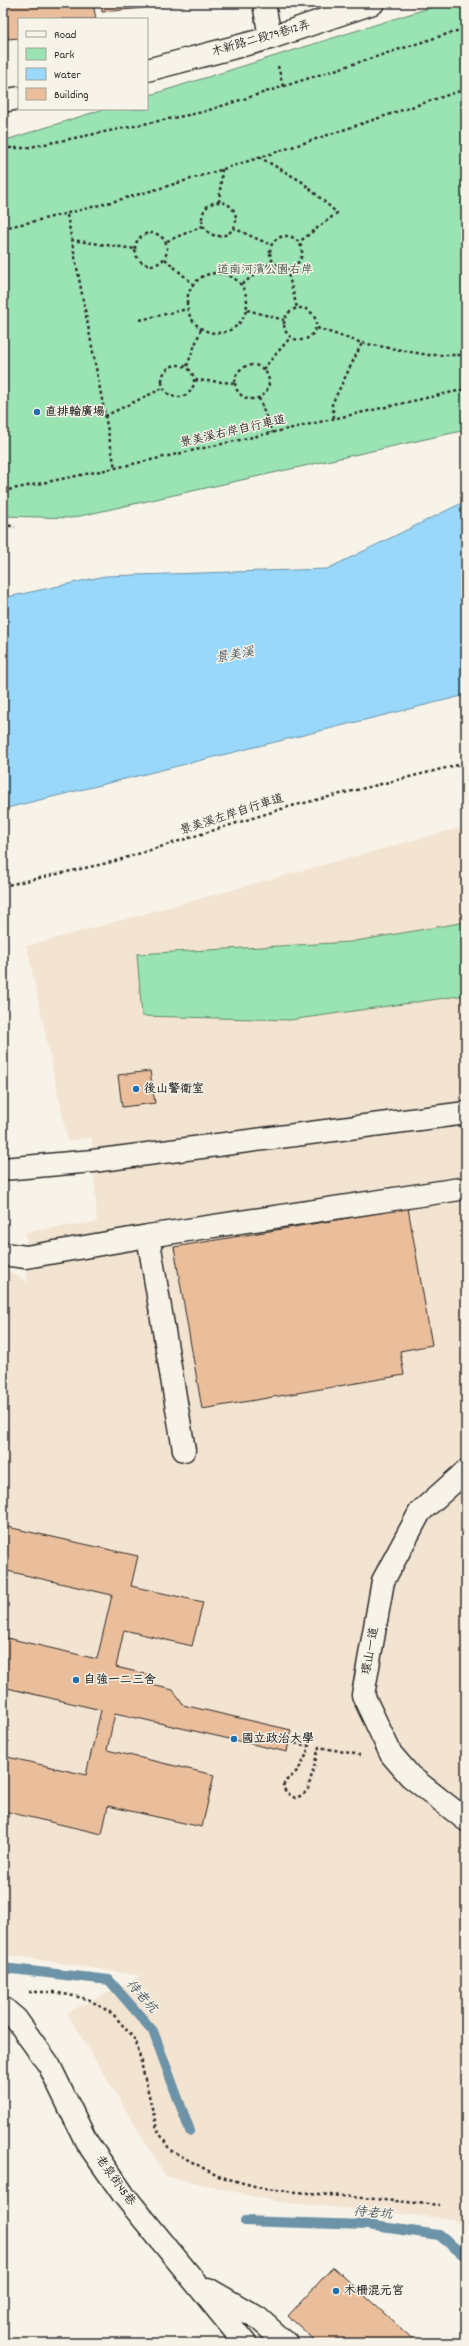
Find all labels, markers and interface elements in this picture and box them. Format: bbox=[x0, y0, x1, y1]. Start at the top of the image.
street label: 木新路二段79巷12弄 bbox=[210, 17, 312, 61]
legend bbox=[18, 18, 148, 110]
text: Road bbox=[54, 27, 76, 44]
text: Park bbox=[54, 47, 75, 64]
text: Water bbox=[54, 67, 81, 84]
text: Building bbox=[54, 87, 89, 104]
park label: 道南河濱公園右岸 bbox=[217, 262, 313, 279]
place label: 直排輪廣場 bbox=[45, 404, 105, 421]
marker: 直排輪廣場 bbox=[32, 407, 42, 417]
street label: 景美溪右岸自行車道 bbox=[178, 412, 288, 452]
water label: 景美溪 bbox=[214, 643, 257, 669]
street label: 景美溪左岸自行車道 bbox=[178, 790, 286, 840]
place label: 後山警衛室 bbox=[144, 1081, 204, 1098]
marker: 後山警衛室 bbox=[131, 1084, 141, 1094]
street label: 環山一道 bbox=[358, 1626, 384, 1676]
place label: 自強一二三舍 bbox=[84, 1672, 156, 1689]
marker: 自強一二三舍 bbox=[71, 1675, 81, 1685]
place label: 國立政治大學 bbox=[242, 1731, 314, 1748]
marker: 國立政治大學 bbox=[229, 1734, 239, 1744]
water label: 待老坑 bbox=[121, 1976, 162, 2019]
street label: 老泉街45巷 bbox=[91, 2152, 139, 2210]
water label: 待老坑 bbox=[353, 2203, 395, 2225]
place label: 木柵混元宮 bbox=[344, 2283, 404, 2300]
marker: 木柵混元宮 bbox=[331, 2286, 341, 2296]

